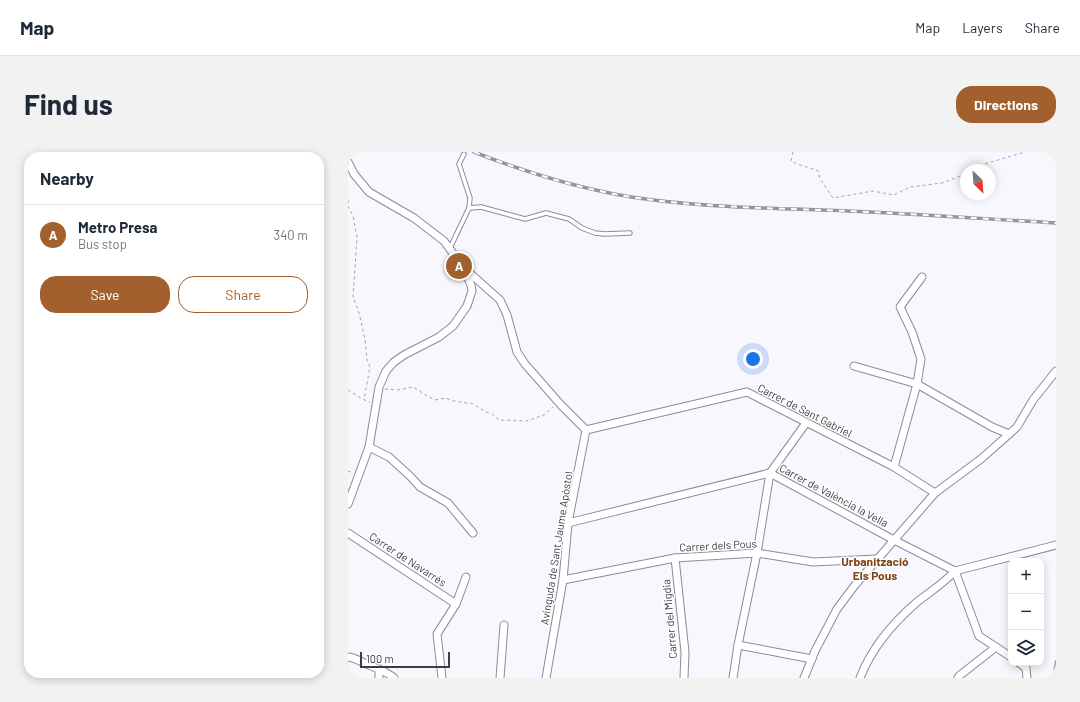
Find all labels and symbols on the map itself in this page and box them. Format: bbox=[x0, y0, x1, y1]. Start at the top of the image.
north arrow bbox=[960, 164, 996, 200]
pin: A bbox=[446, 251, 472, 281]
your location bbox=[743, 349, 763, 369]
street label: Carrer de Sant Gabriel bbox=[756, 381, 854, 439]
street label: Carrer de València la Vella bbox=[777, 461, 891, 529]
street label: Avinguda de Sant Jaume Apòstol bbox=[537, 470, 575, 626]
street label: Carrer de Navarrés bbox=[367, 529, 449, 589]
street label: Carrer dels Pous bbox=[679, 536, 757, 554]
district label: Urbanització Els Pous bbox=[841, 554, 909, 582]
street label: Carrer del Migdia bbox=[659, 579, 679, 659]
scale bar bbox=[360, 650, 450, 669]

